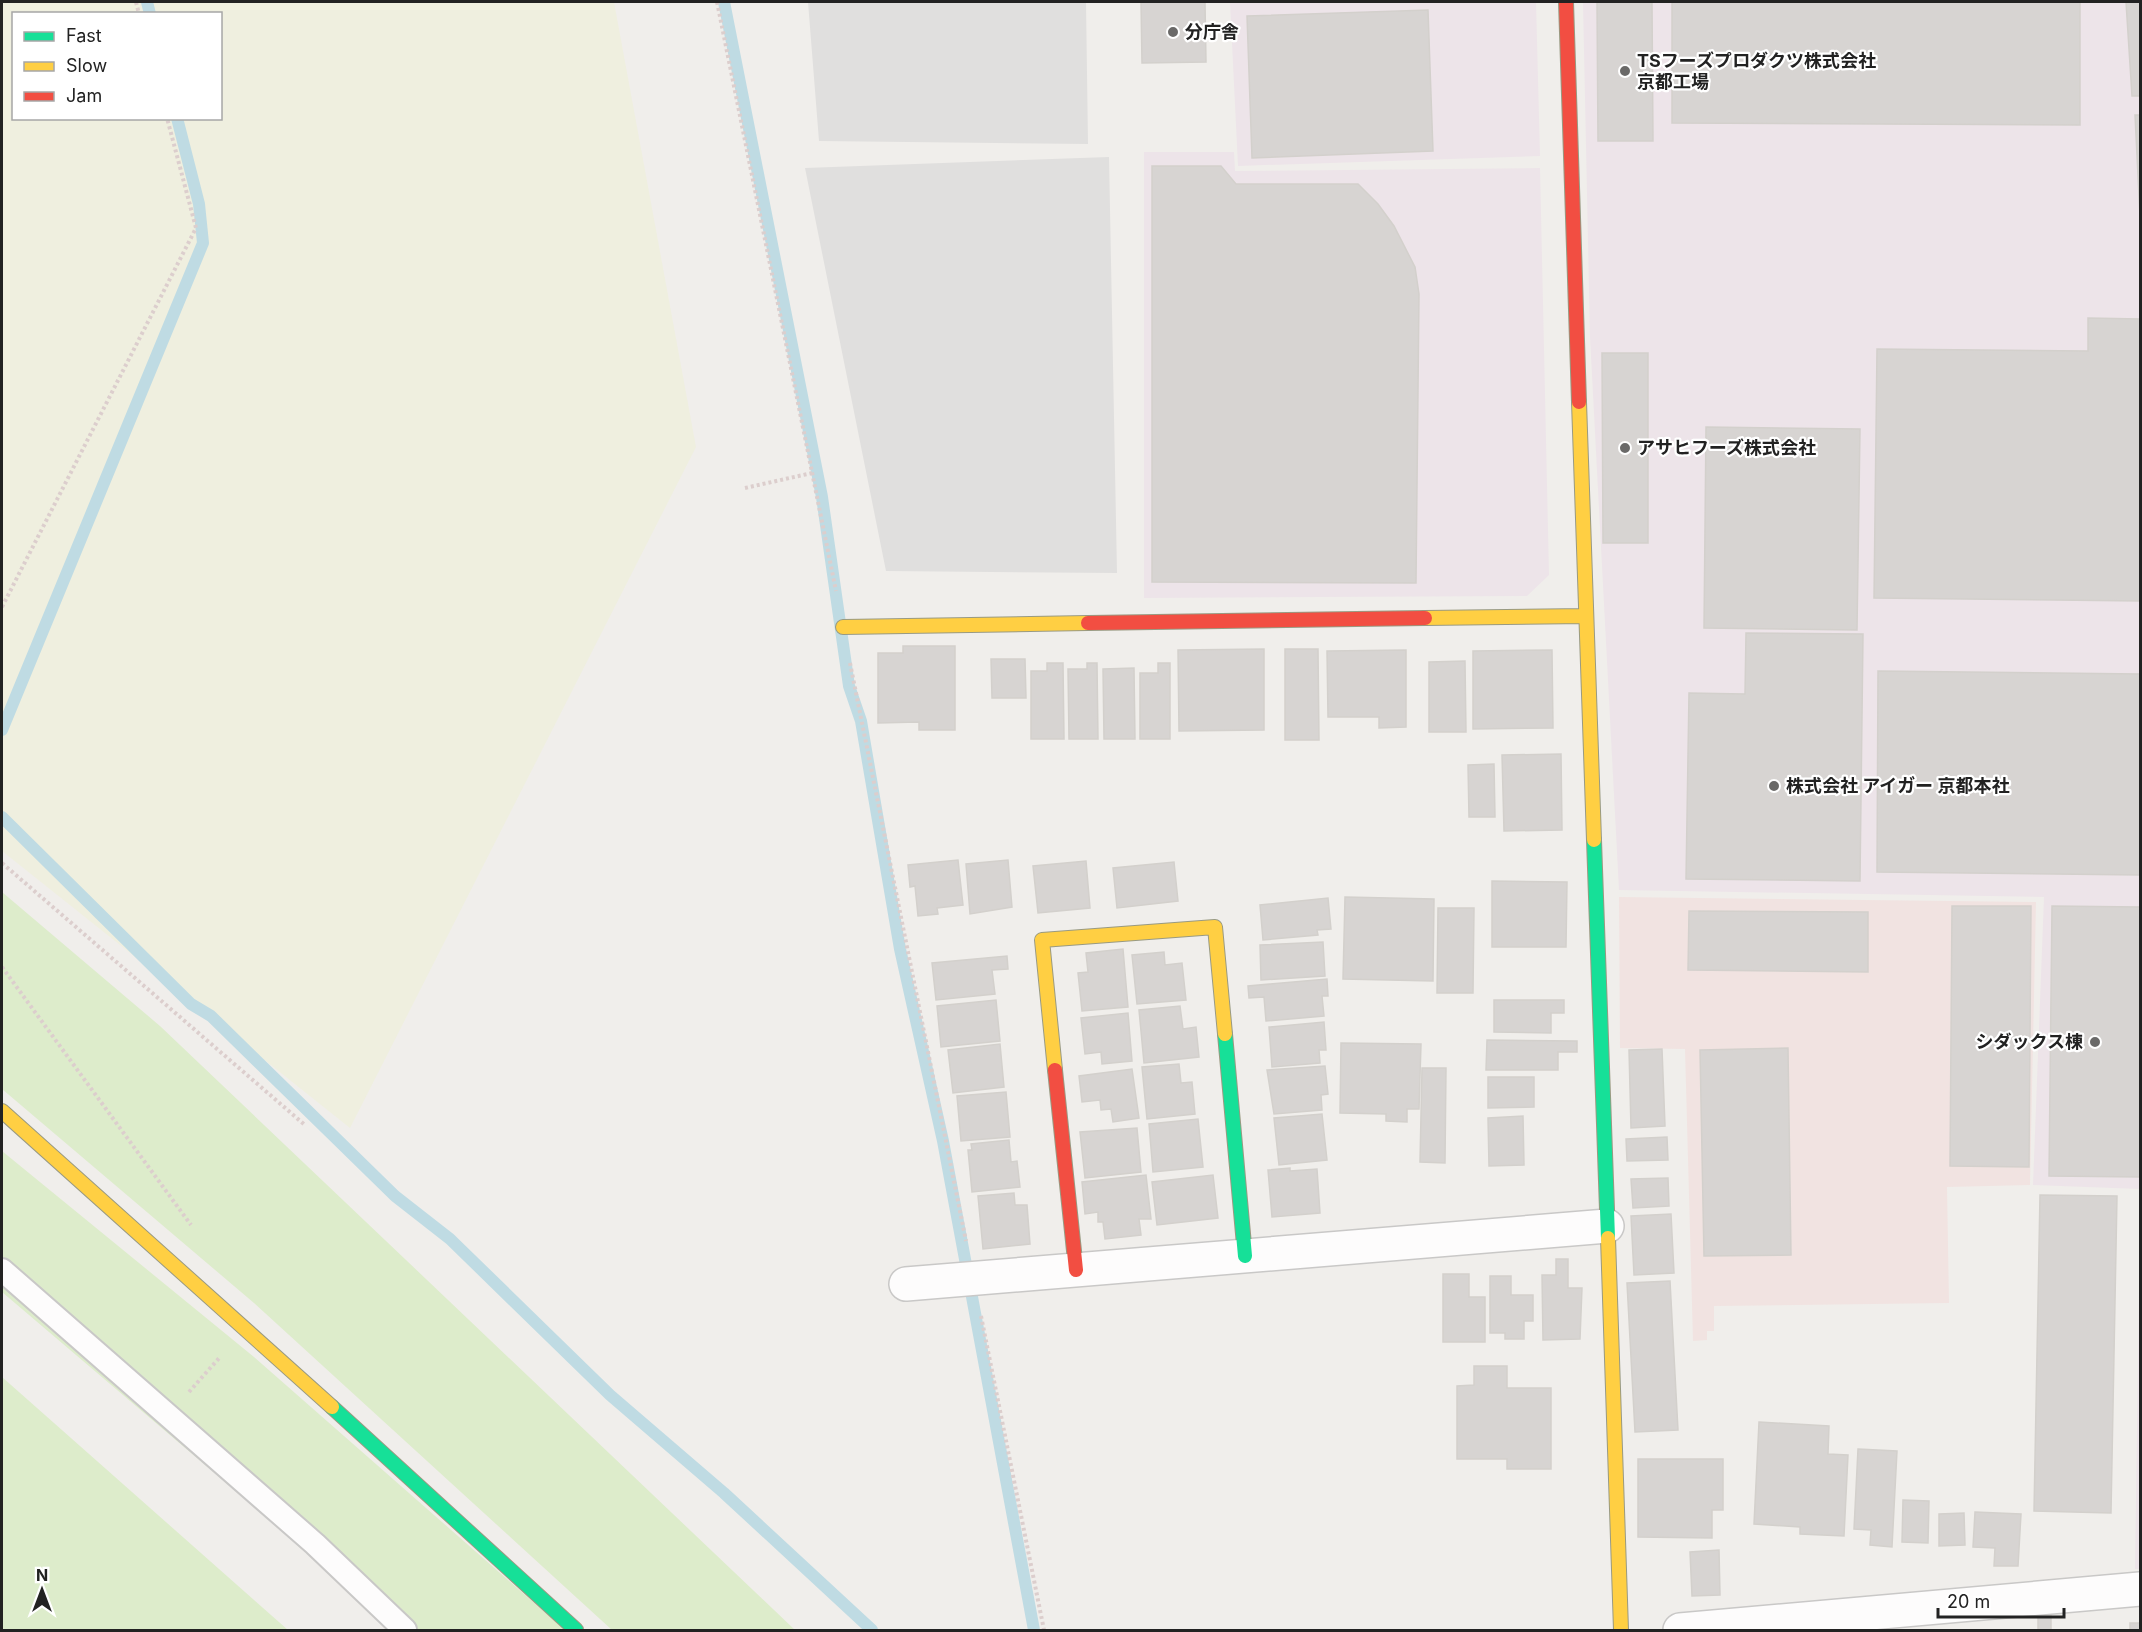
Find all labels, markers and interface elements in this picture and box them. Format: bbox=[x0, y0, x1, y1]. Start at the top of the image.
legend bbox=[12, 12, 222, 120]
place label: 分庁舎 bbox=[1184, 21, 1239, 42]
text: Fast bbox=[66, 25, 102, 46]
marker: 分庁舎 bbox=[1166, 25, 1180, 39]
place label: TSフーズプロダクツ株式会社 京都工場 bbox=[1637, 50, 1876, 92]
text: Slow bbox=[66, 55, 107, 76]
marker: TSフーズプロダクツ株式会社 京都工場 bbox=[1618, 64, 1632, 78]
text: Jam bbox=[66, 85, 102, 106]
place label: アサヒフーズ株式会社 bbox=[1637, 437, 1816, 458]
marker: アサヒフーズ株式会社 bbox=[1618, 441, 1632, 455]
place label: 株式会社 アイガー 京都本社 bbox=[1786, 775, 2010, 796]
marker: 株式会社 アイガー 京都本社 bbox=[1767, 779, 1781, 793]
place label: シダックス棟 bbox=[1976, 1031, 2083, 1052]
marker: シダックス棟 bbox=[2088, 1035, 2102, 1049]
north arrow bbox=[12, 1560, 72, 1620]
text: N bbox=[36, 1565, 48, 1585]
scale bar bbox=[1938, 1581, 2064, 1619]
text: 20 m bbox=[1947, 1591, 1990, 1612]

